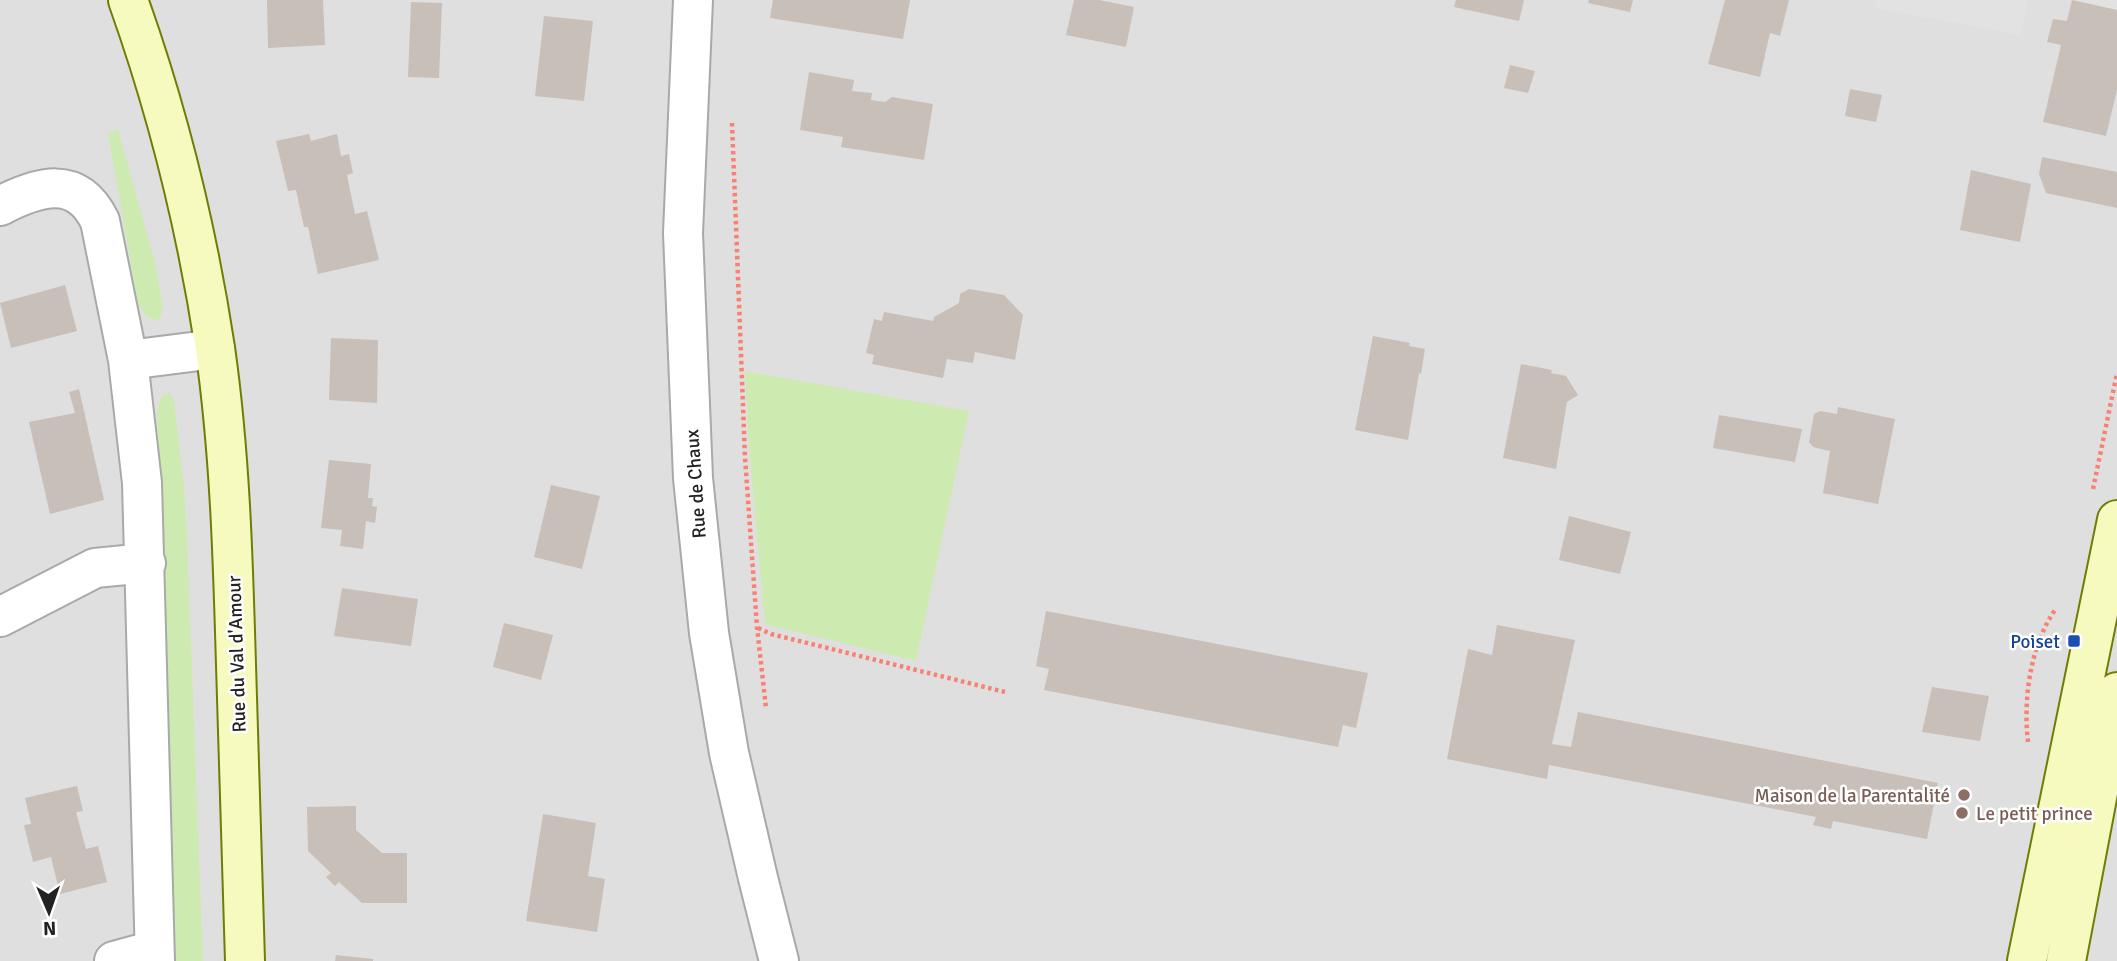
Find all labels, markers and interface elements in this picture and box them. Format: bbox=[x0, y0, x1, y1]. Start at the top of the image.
street label: Rue de Chaux bbox=[680, 428, 712, 539]
street label: Rue du Val d'Amour bbox=[222, 575, 252, 733]
place label: Poiset bbox=[2010, 630, 2060, 654]
marker: Poiset bbox=[2066, 633, 2082, 649]
place label: Maison de la Parentalité bbox=[1755, 784, 1950, 808]
marker: Maison de la Parentalité bbox=[1956, 787, 1972, 803]
place label: Le petit prince bbox=[1976, 802, 2093, 826]
marker: Le petit prince bbox=[1954, 805, 1970, 821]
north arrow bbox=[14, 877, 84, 947]
text: N bbox=[43, 916, 57, 940]

